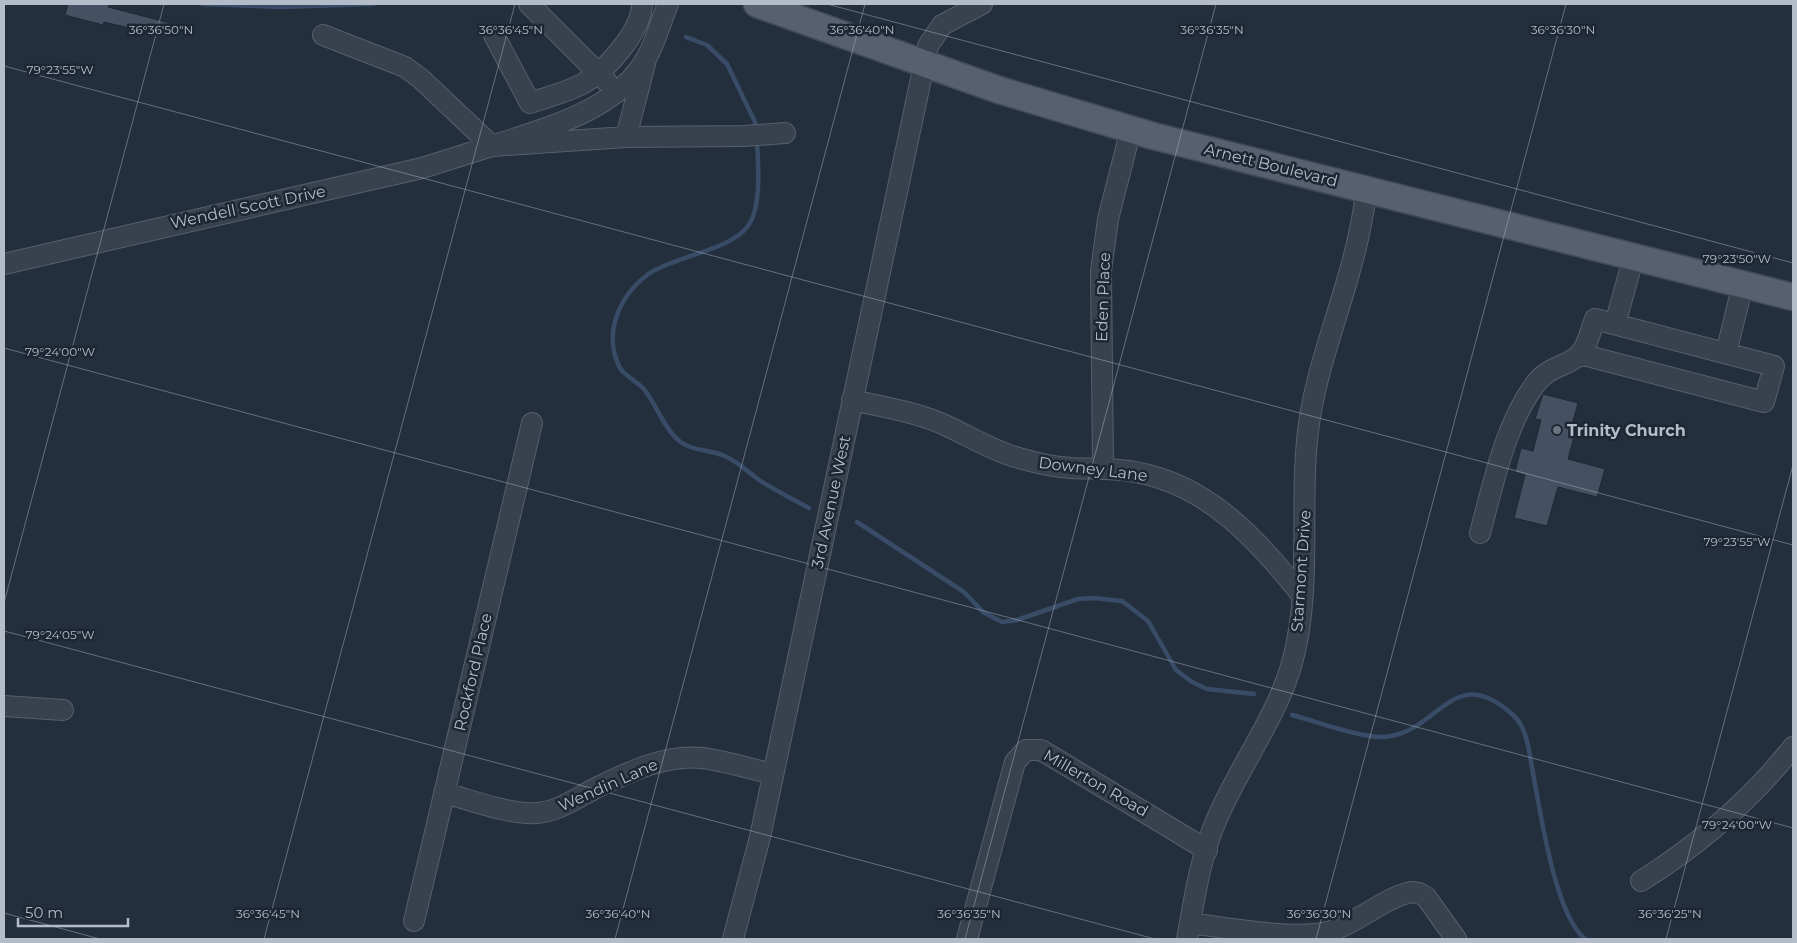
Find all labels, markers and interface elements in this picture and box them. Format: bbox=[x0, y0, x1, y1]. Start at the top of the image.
text: 36°36'50"N bbox=[129, 22, 193, 37]
text: 36°36'45"N bbox=[479, 22, 543, 37]
text: 36°36'40"N bbox=[829, 22, 895, 37]
text: 36°36'35"N bbox=[1180, 22, 1244, 37]
text: 36°36'30"N bbox=[1531, 22, 1595, 37]
text: 79°23'55"W bbox=[26, 62, 94, 77]
street label: Arnett Boulevard bbox=[1202, 139, 1340, 191]
street label: Wendell Scott Drive bbox=[169, 181, 327, 233]
text: 79°23'50"W bbox=[1703, 251, 1771, 266]
street label: Eden Place bbox=[1092, 252, 1114, 342]
text: 79°24'00"W bbox=[25, 344, 95, 359]
place label: Trinity Church bbox=[1567, 421, 1686, 440]
marker: Trinity Church bbox=[1551, 424, 1563, 436]
street label: 3rd Avenue West bbox=[808, 433, 855, 570]
street label: Downey Lane bbox=[1037, 453, 1149, 485]
street label: Starmont Drive bbox=[1287, 509, 1315, 633]
text: 79°23'55"W bbox=[1703, 534, 1771, 549]
street label: Rockford Place bbox=[450, 611, 496, 733]
text: 79°24'05"W bbox=[26, 627, 94, 642]
street label: Millerton Road bbox=[1040, 745, 1152, 821]
street label: Wendin Lane bbox=[555, 755, 661, 815]
text: 79°24'00"W bbox=[1702, 817, 1772, 832]
scale bar bbox=[18, 896, 128, 928]
text: 50 m bbox=[25, 903, 63, 922]
text: 36°36'45"N bbox=[236, 906, 300, 921]
text: 36°36'40"N bbox=[585, 906, 651, 921]
text: 36°36'35"N bbox=[937, 906, 1001, 921]
text: 36°36'30"N bbox=[1287, 906, 1351, 921]
text: 36°36'25"N bbox=[1638, 906, 1702, 921]

